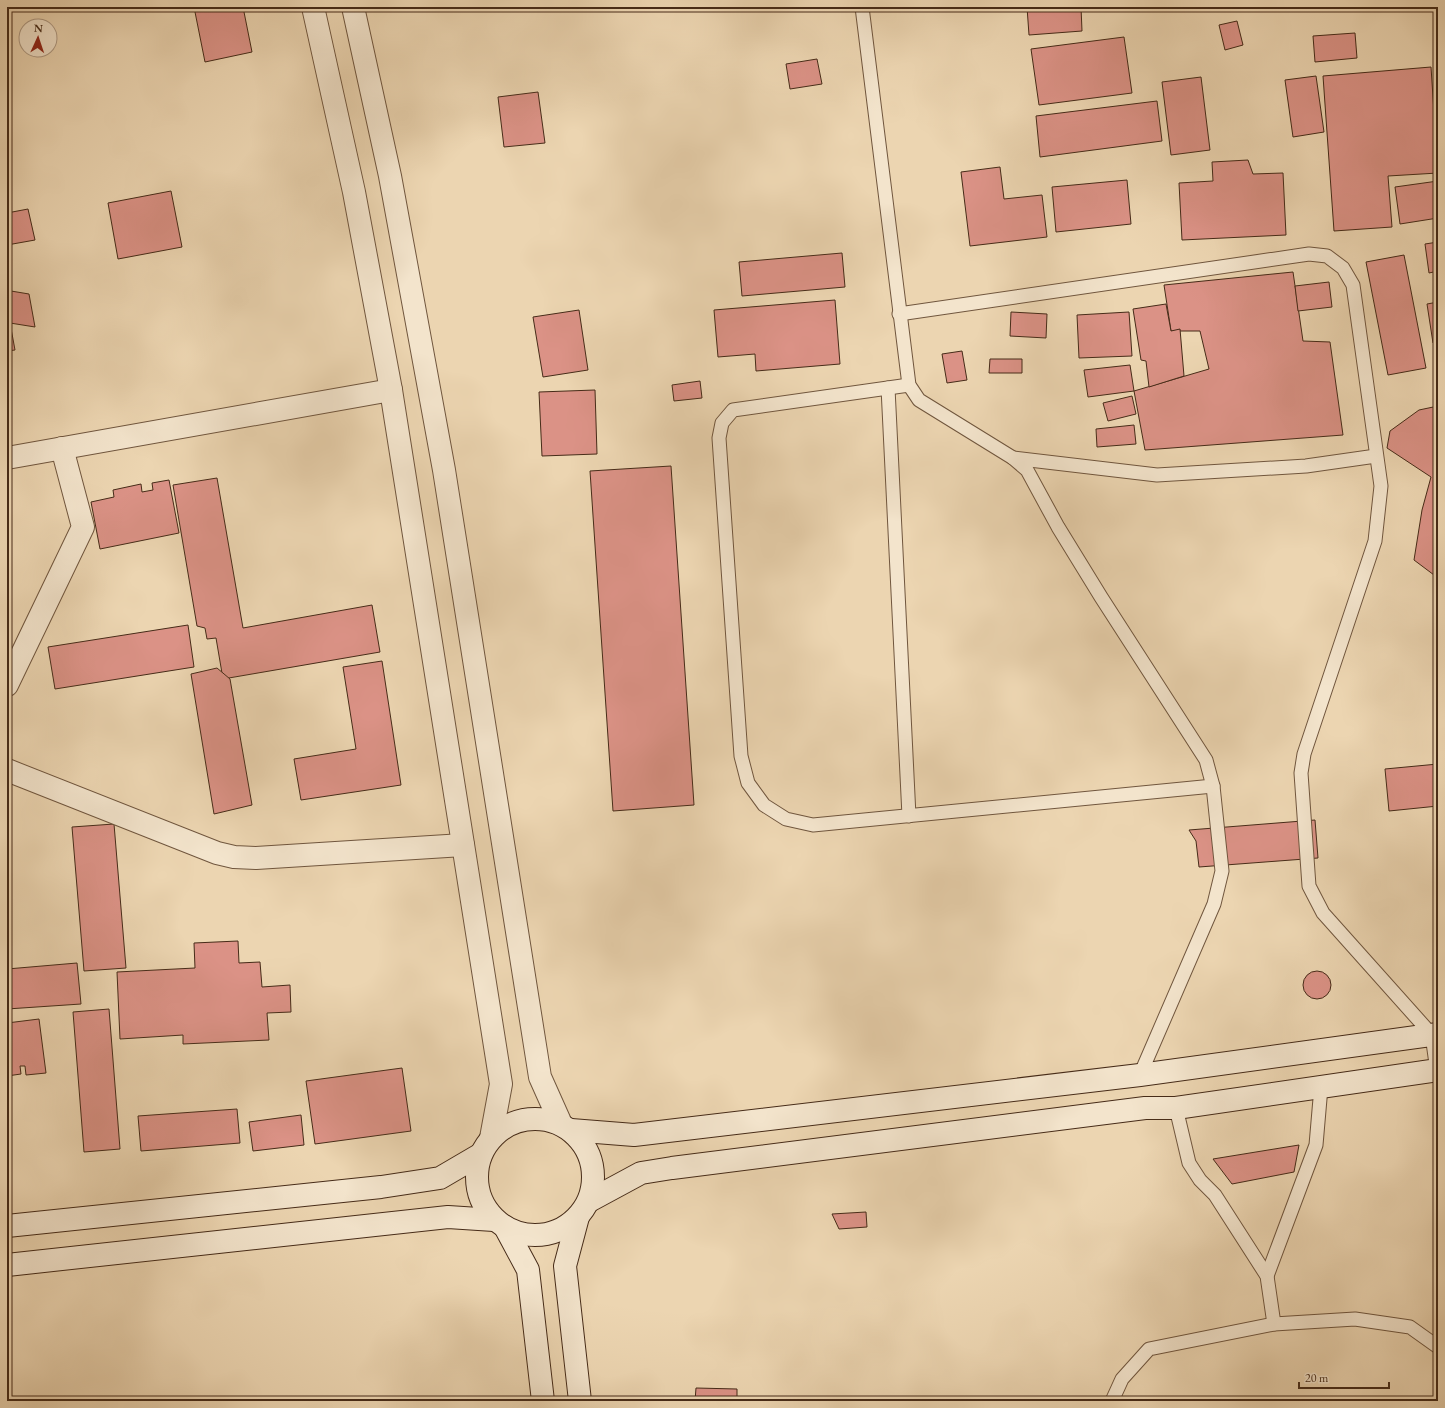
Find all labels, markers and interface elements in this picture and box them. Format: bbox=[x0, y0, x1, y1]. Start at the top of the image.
north arrow bbox=[18, 18, 58, 58]
text: N bbox=[34, 21, 43, 35]
scale bar bbox=[1299, 1364, 1389, 1390]
text: 20 m bbox=[1305, 1370, 1329, 1386]

